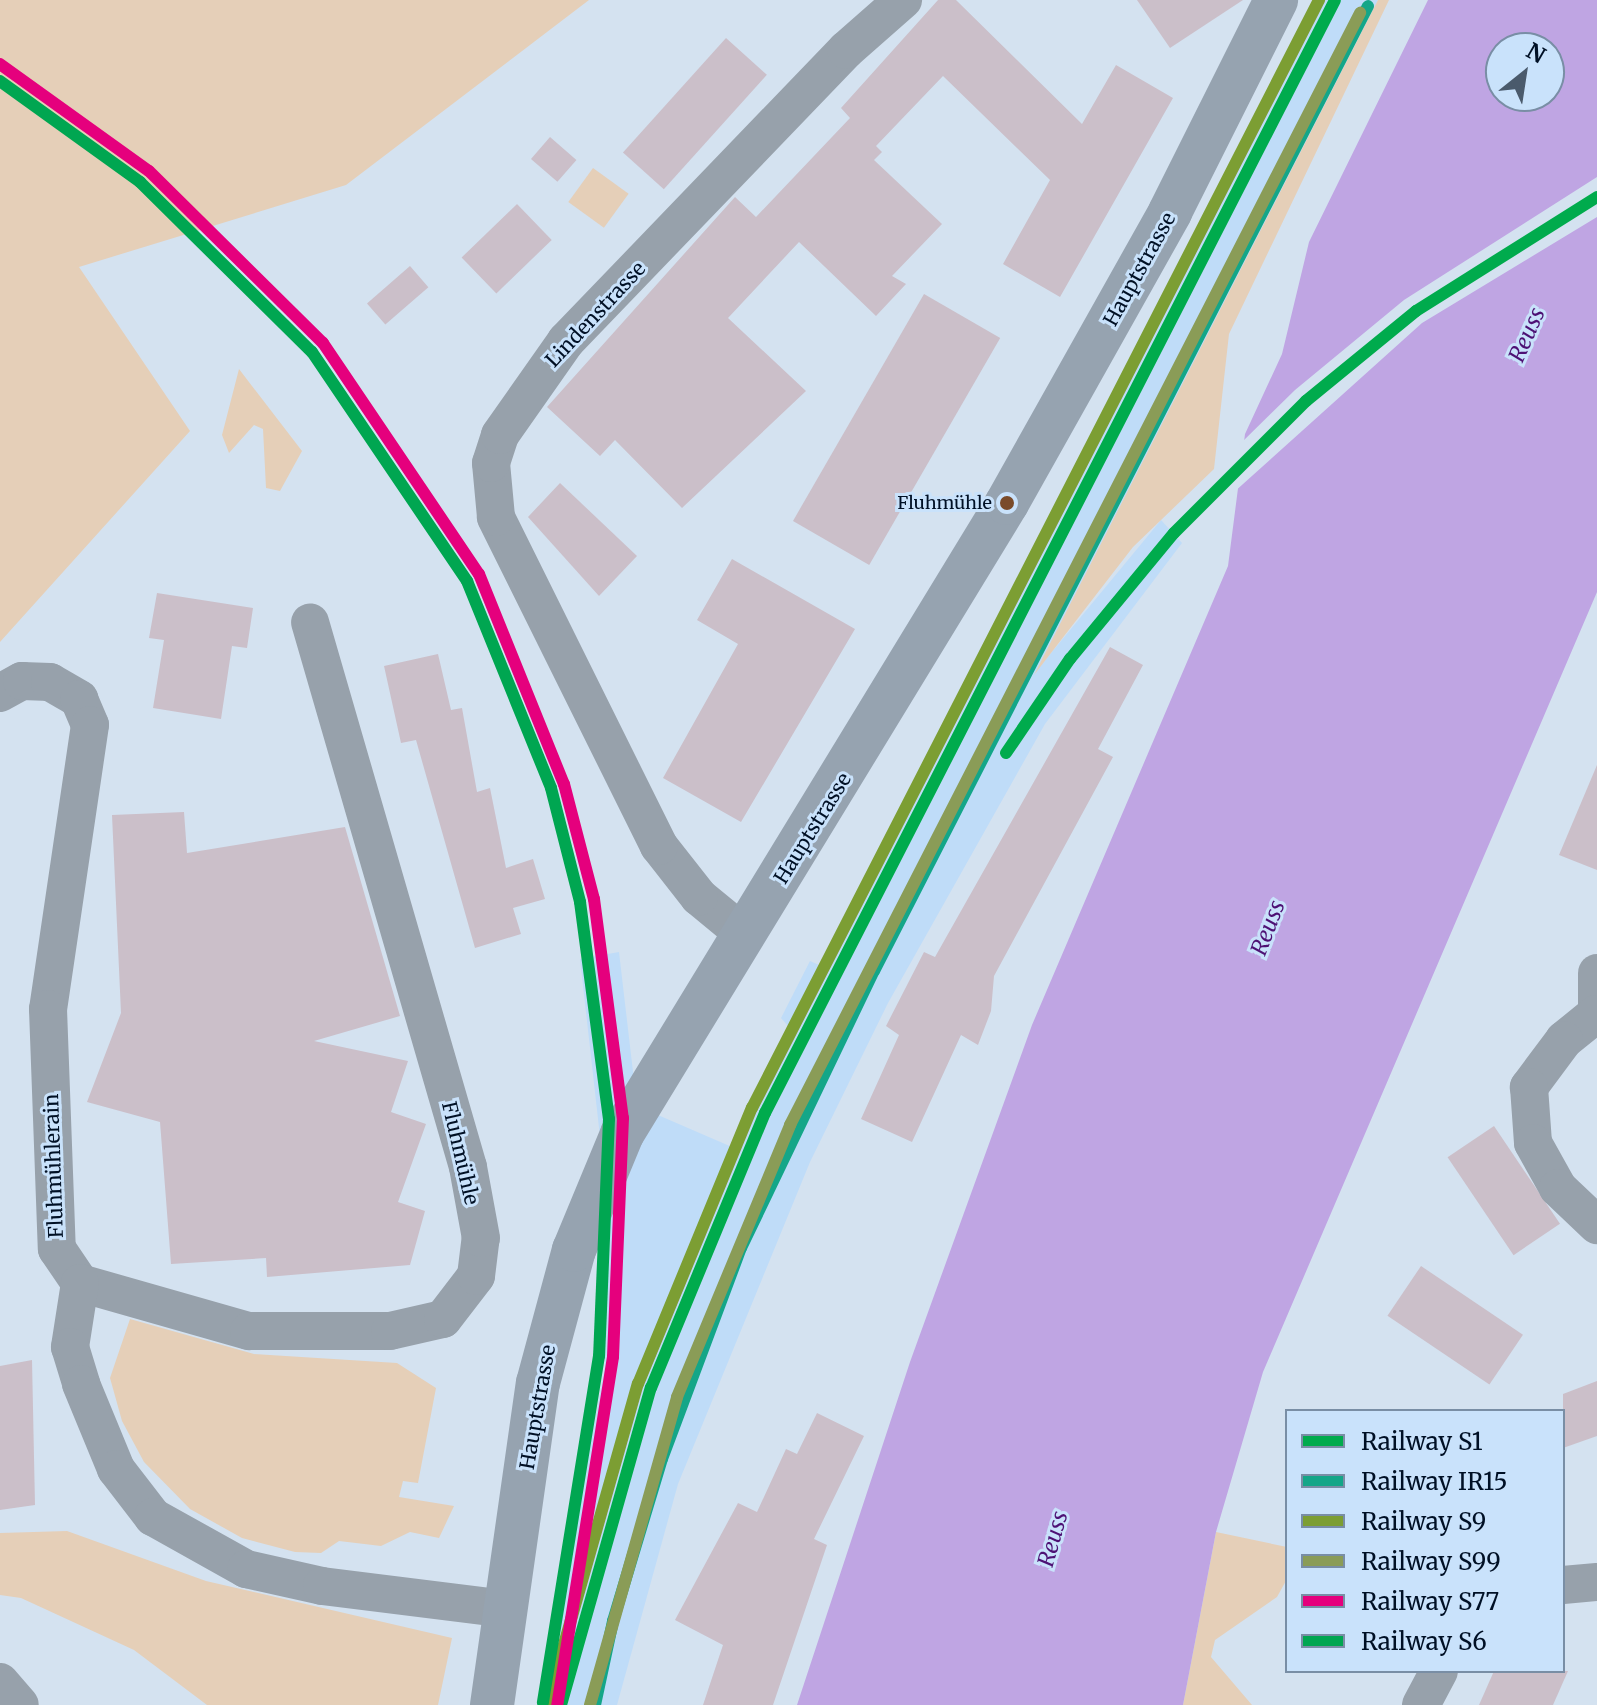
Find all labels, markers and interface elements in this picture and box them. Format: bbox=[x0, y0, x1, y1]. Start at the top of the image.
north arrow bbox=[1485, 32, 1565, 112]
text: N bbox=[1521, 36, 1551, 69]
street label: Hauptstrasse bbox=[1098, 208, 1180, 330]
street label: Lindenstrasse bbox=[540, 256, 650, 372]
water label: Reuss bbox=[1503, 304, 1551, 366]
place label: Fluhmühle bbox=[897, 492, 992, 514]
marker: Fluhmühle bbox=[999, 495, 1015, 511]
street label: Hauptstrasse bbox=[768, 768, 856, 888]
water label: Reuss bbox=[1246, 897, 1290, 959]
street label: Fluhmühlerain bbox=[38, 1093, 68, 1239]
street label: Fluhmühle bbox=[437, 1099, 485, 1207]
street label: Hauptstrasse bbox=[514, 1343, 560, 1471]
legend bbox=[1285, 1409, 1565, 1673]
text: Railway S1 bbox=[1361, 1426, 1483, 1457]
text: Railway IR15 bbox=[1361, 1466, 1507, 1497]
text: Railway S9 bbox=[1361, 1506, 1486, 1537]
water label: Reuss bbox=[1033, 1508, 1073, 1570]
text: Railway S99 bbox=[1361, 1546, 1501, 1577]
text: Railway S77 bbox=[1361, 1586, 1499, 1617]
text: Railway S6 bbox=[1361, 1626, 1487, 1657]

